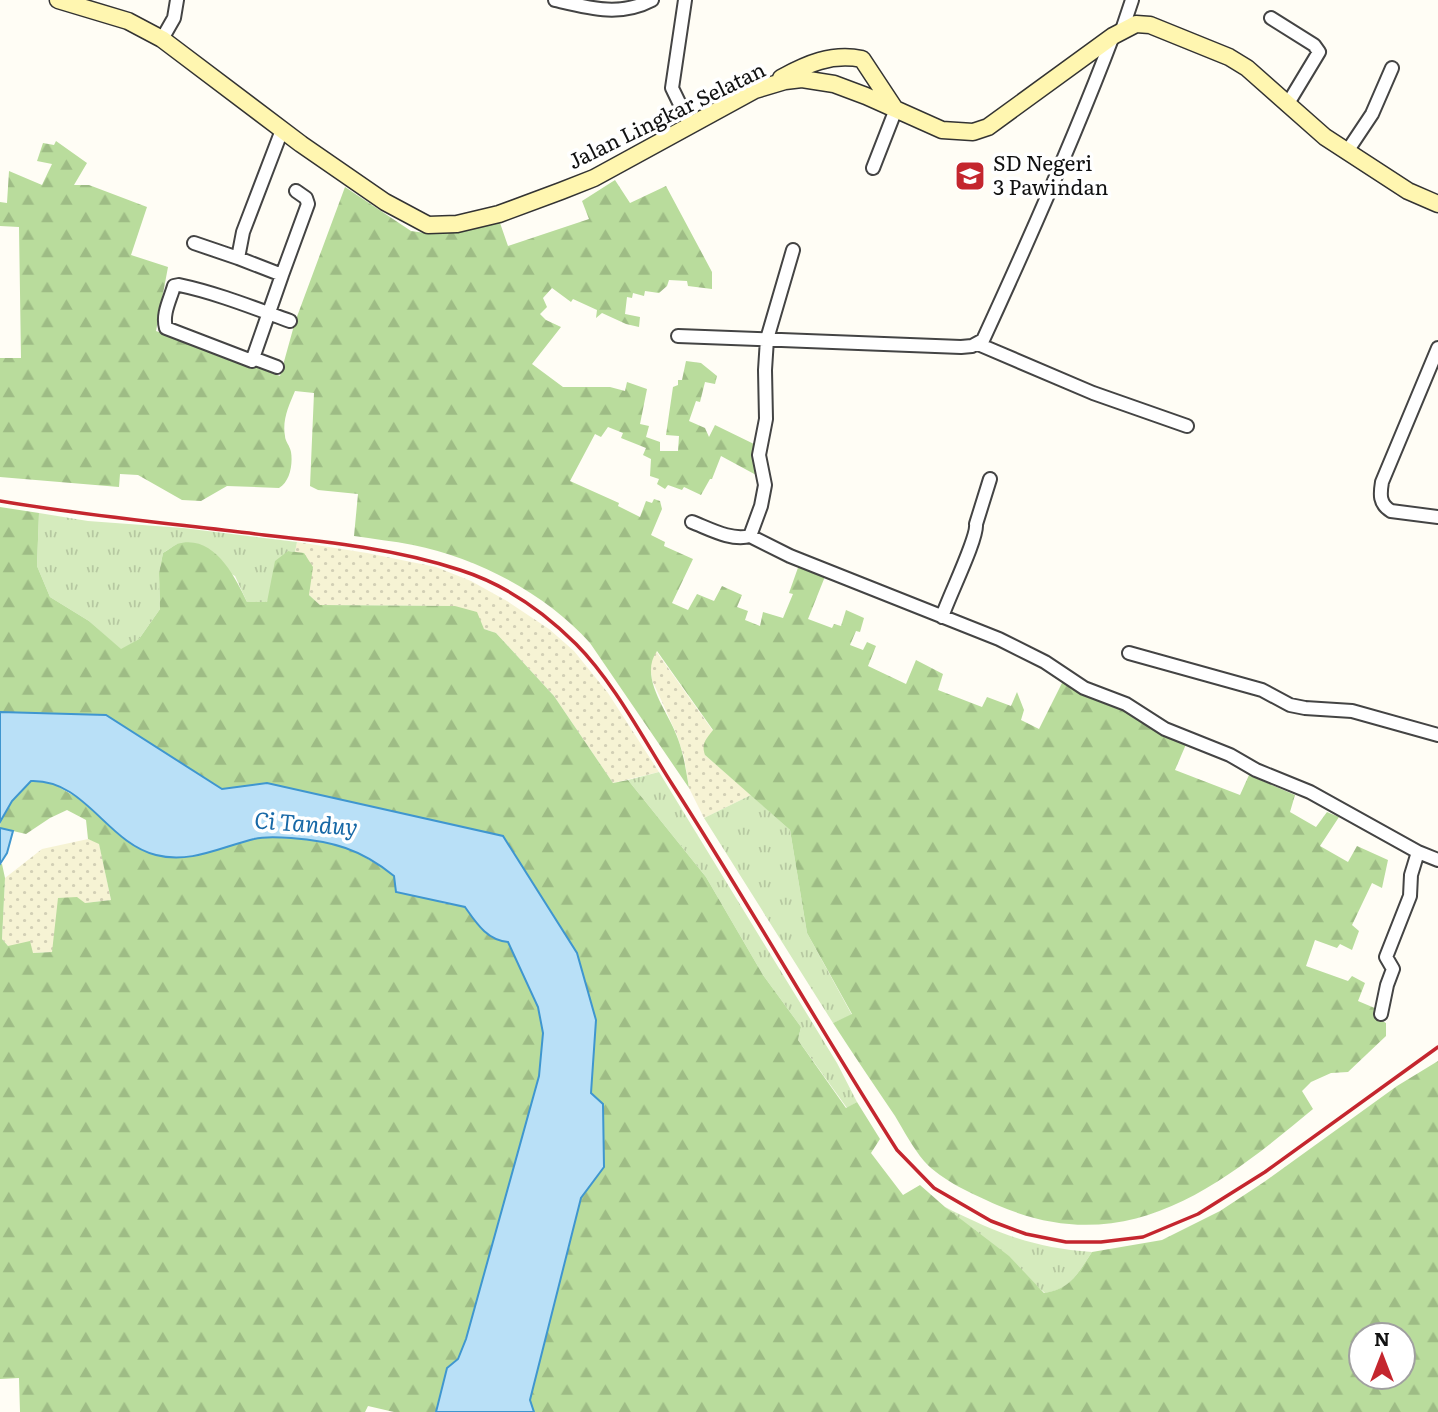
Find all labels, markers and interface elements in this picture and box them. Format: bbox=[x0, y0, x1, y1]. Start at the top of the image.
street label: Jalan Lingkar Selatan bbox=[562, 52, 770, 175]
place label: SD Negeri 3 Pawindan bbox=[993, 146, 1109, 201]
school or university icon: SD Negeri 3 Pawindan bbox=[953, 159, 987, 193]
water label: Ci Tanduy bbox=[253, 801, 359, 843]
north arrow bbox=[1347, 1321, 1417, 1391]
text: N bbox=[1374, 1324, 1390, 1352]

